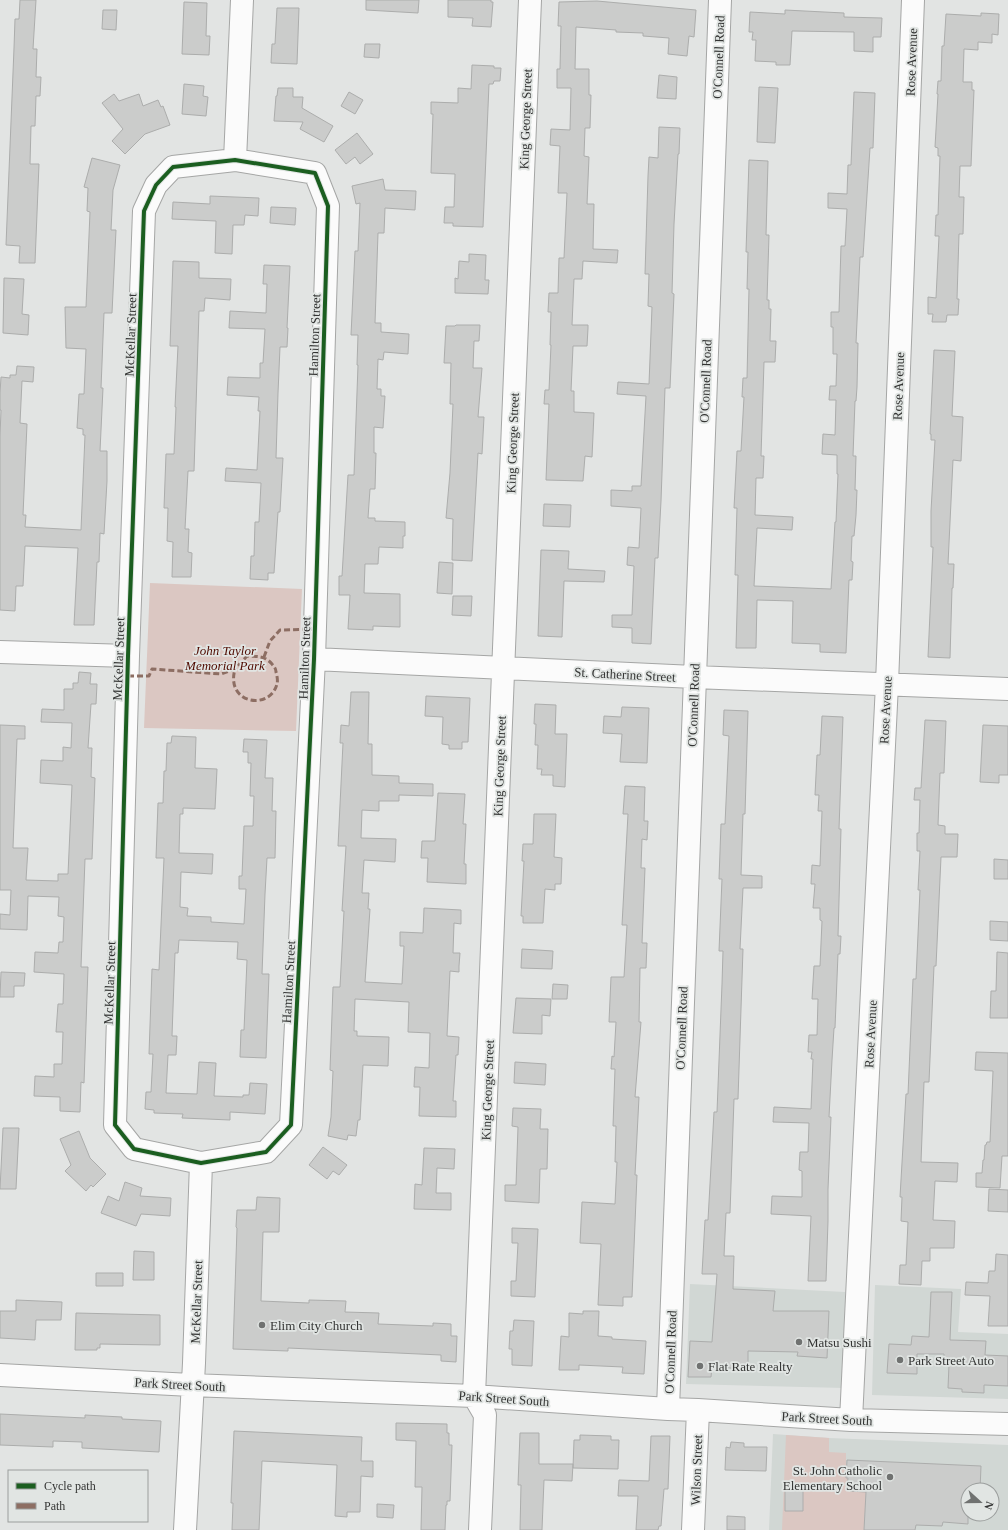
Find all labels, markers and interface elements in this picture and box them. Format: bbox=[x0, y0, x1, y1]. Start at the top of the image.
street label: O'Connell Road bbox=[710, 14, 727, 99]
street label: Rose Avenue bbox=[903, 28, 920, 96]
street label: King George Street bbox=[516, 68, 535, 170]
street label: McKellar Street bbox=[122, 293, 139, 377]
street label: Hamilton Street bbox=[306, 293, 323, 377]
street label: O'Connell Road bbox=[697, 338, 714, 423]
street label: Rose Avenue bbox=[890, 352, 907, 420]
street label: King George Street bbox=[503, 392, 522, 494]
street label: Hamilton Street bbox=[296, 616, 313, 700]
street label: McKellar Street bbox=[110, 617, 127, 701]
park label: John Taylor Memorial Park bbox=[184, 643, 265, 673]
street label: O'Connell Road bbox=[685, 662, 702, 747]
street label: St. Catherine Street bbox=[574, 664, 676, 685]
street label: Rose Avenue bbox=[876, 675, 895, 744]
street label: King George Street bbox=[490, 715, 509, 817]
street label: Hamilton Street bbox=[279, 940, 298, 1024]
street label: McKellar Street bbox=[101, 941, 118, 1025]
street label: O'Connell Road bbox=[673, 985, 690, 1070]
street label: Rose Avenue bbox=[861, 999, 880, 1068]
street label: King George Street bbox=[478, 1039, 497, 1141]
street label: McKellar Street bbox=[188, 1260, 205, 1344]
street label: O'Connell Road bbox=[662, 1309, 679, 1394]
place label: Elim City Church bbox=[270, 1318, 363, 1333]
marker: Elim City Church bbox=[257, 1320, 267, 1330]
place label: Matsu Sushi bbox=[807, 1335, 872, 1350]
marker: Matsu Sushi bbox=[794, 1337, 804, 1347]
place label: Park Street Auto bbox=[908, 1353, 994, 1368]
marker: Park Street Auto bbox=[895, 1355, 905, 1365]
place label: Flat Rate Realty bbox=[708, 1359, 793, 1374]
marker: Flat Rate Realty bbox=[695, 1361, 705, 1371]
street label: Park Street South bbox=[134, 1375, 226, 1394]
street label: Park Street South bbox=[458, 1388, 550, 1409]
street label: Park Street South bbox=[781, 1409, 873, 1428]
street label: Wilson Street bbox=[688, 1434, 705, 1506]
place label: St. John Catholic Elementary School bbox=[783, 1463, 882, 1493]
legend bbox=[8, 1470, 148, 1522]
marker: St. John Catholic Elementary School bbox=[885, 1472, 895, 1482]
text: Cycle path bbox=[44, 1479, 96, 1493]
north arrow bbox=[960, 1482, 1000, 1522]
text: Path bbox=[44, 1499, 65, 1513]
text: N bbox=[982, 1500, 996, 1511]

